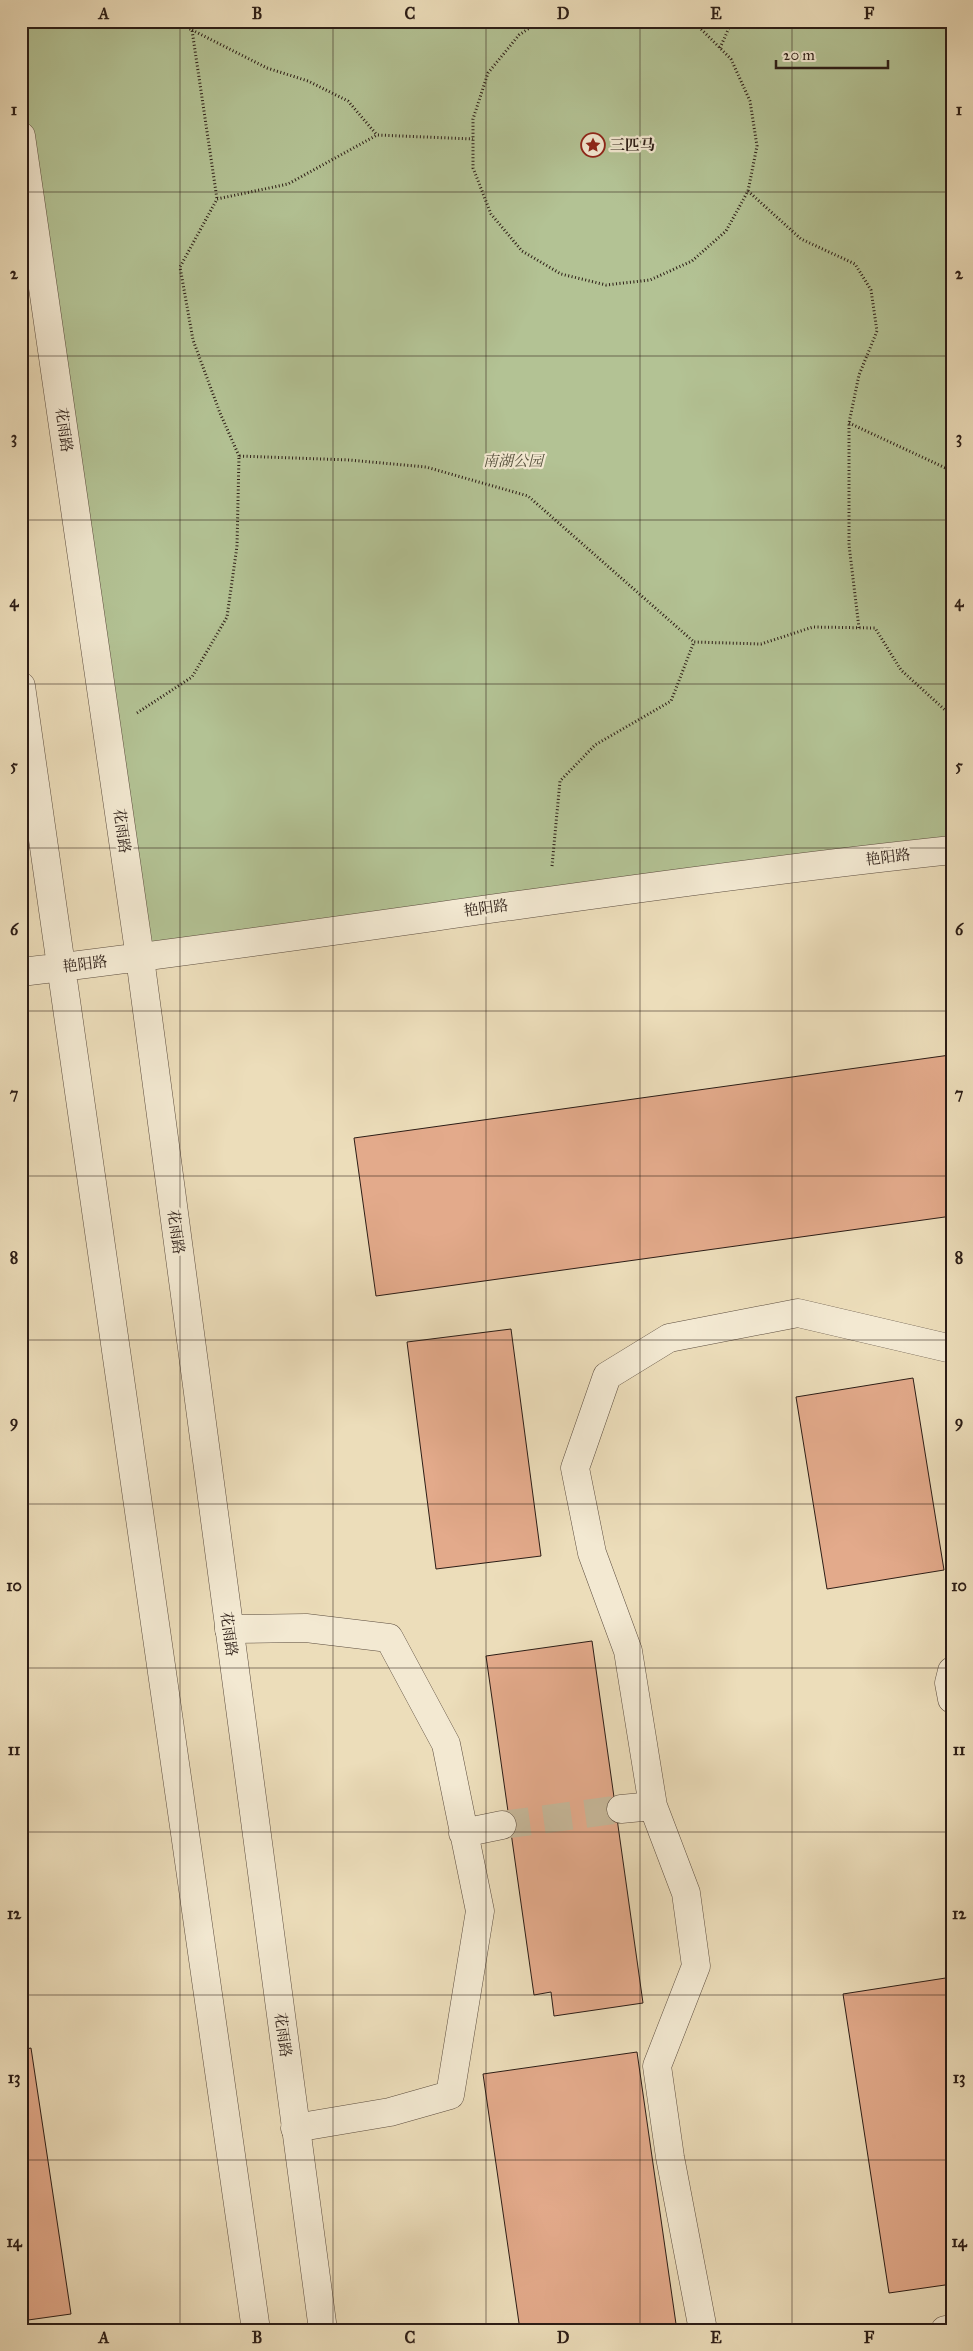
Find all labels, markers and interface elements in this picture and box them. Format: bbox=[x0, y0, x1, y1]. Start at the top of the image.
text: A bbox=[98, 4, 110, 23]
text: B bbox=[252, 4, 262, 23]
text: C bbox=[405, 4, 416, 23]
text: D bbox=[557, 4, 570, 23]
text: E bbox=[710, 4, 722, 23]
text: F bbox=[864, 4, 875, 23]
scale bar bbox=[776, 38, 888, 70]
text: 20 m bbox=[783, 46, 815, 64]
text: 1 bbox=[11, 100, 18, 119]
text: 1 bbox=[956, 100, 963, 119]
place icon: 三匹马 bbox=[580, 132, 606, 158]
place label: 三匹马 bbox=[610, 136, 655, 154]
text: 2 bbox=[10, 264, 19, 283]
text: 2 bbox=[955, 264, 964, 283]
street label: 花雨路 bbox=[52, 406, 76, 454]
text: 3 bbox=[11, 428, 17, 448]
text: 3 bbox=[956, 428, 962, 448]
park label: 南湖公园 bbox=[483, 452, 545, 470]
text: 4 bbox=[10, 592, 20, 612]
text: 4 bbox=[955, 592, 965, 612]
text: 5 bbox=[10, 756, 18, 775]
text: 5 bbox=[955, 756, 963, 775]
street label: 花雨路 bbox=[110, 807, 134, 855]
street label: 艳阳路 bbox=[865, 845, 911, 869]
street label: 艳阳路 bbox=[462, 896, 510, 920]
text: 6 bbox=[10, 920, 19, 939]
text: 6 bbox=[955, 920, 964, 939]
street label: 艳阳路 bbox=[62, 952, 108, 976]
text: 7 bbox=[10, 1084, 19, 1103]
text: 7 bbox=[955, 1084, 964, 1103]
street label: 花雨路 bbox=[164, 1208, 188, 1256]
text: 8 bbox=[10, 1248, 18, 1267]
text: 8 bbox=[955, 1248, 963, 1267]
text: 9 bbox=[10, 1412, 18, 1432]
text: 9 bbox=[955, 1412, 963, 1432]
text: 10 bbox=[6, 1576, 22, 1595]
text: 10 bbox=[951, 1576, 967, 1595]
street label: 花雨路 bbox=[217, 1610, 241, 1658]
text: 11 bbox=[8, 1740, 21, 1759]
text: 11 bbox=[953, 1740, 966, 1759]
text: 12 bbox=[7, 1904, 22, 1923]
text: 12 bbox=[952, 1904, 967, 1923]
street label: 花雨路 bbox=[271, 2011, 295, 2059]
text: 13 bbox=[8, 2068, 20, 2088]
text: 13 bbox=[953, 2068, 965, 2088]
text: 14 bbox=[6, 2232, 23, 2252]
text: 14 bbox=[951, 2232, 968, 2252]
text: A bbox=[98, 2328, 110, 2347]
text: B bbox=[252, 2328, 262, 2347]
text: C bbox=[405, 2328, 416, 2347]
text: D bbox=[557, 2328, 570, 2347]
text: E bbox=[710, 2328, 722, 2347]
text: F bbox=[864, 2328, 875, 2347]

